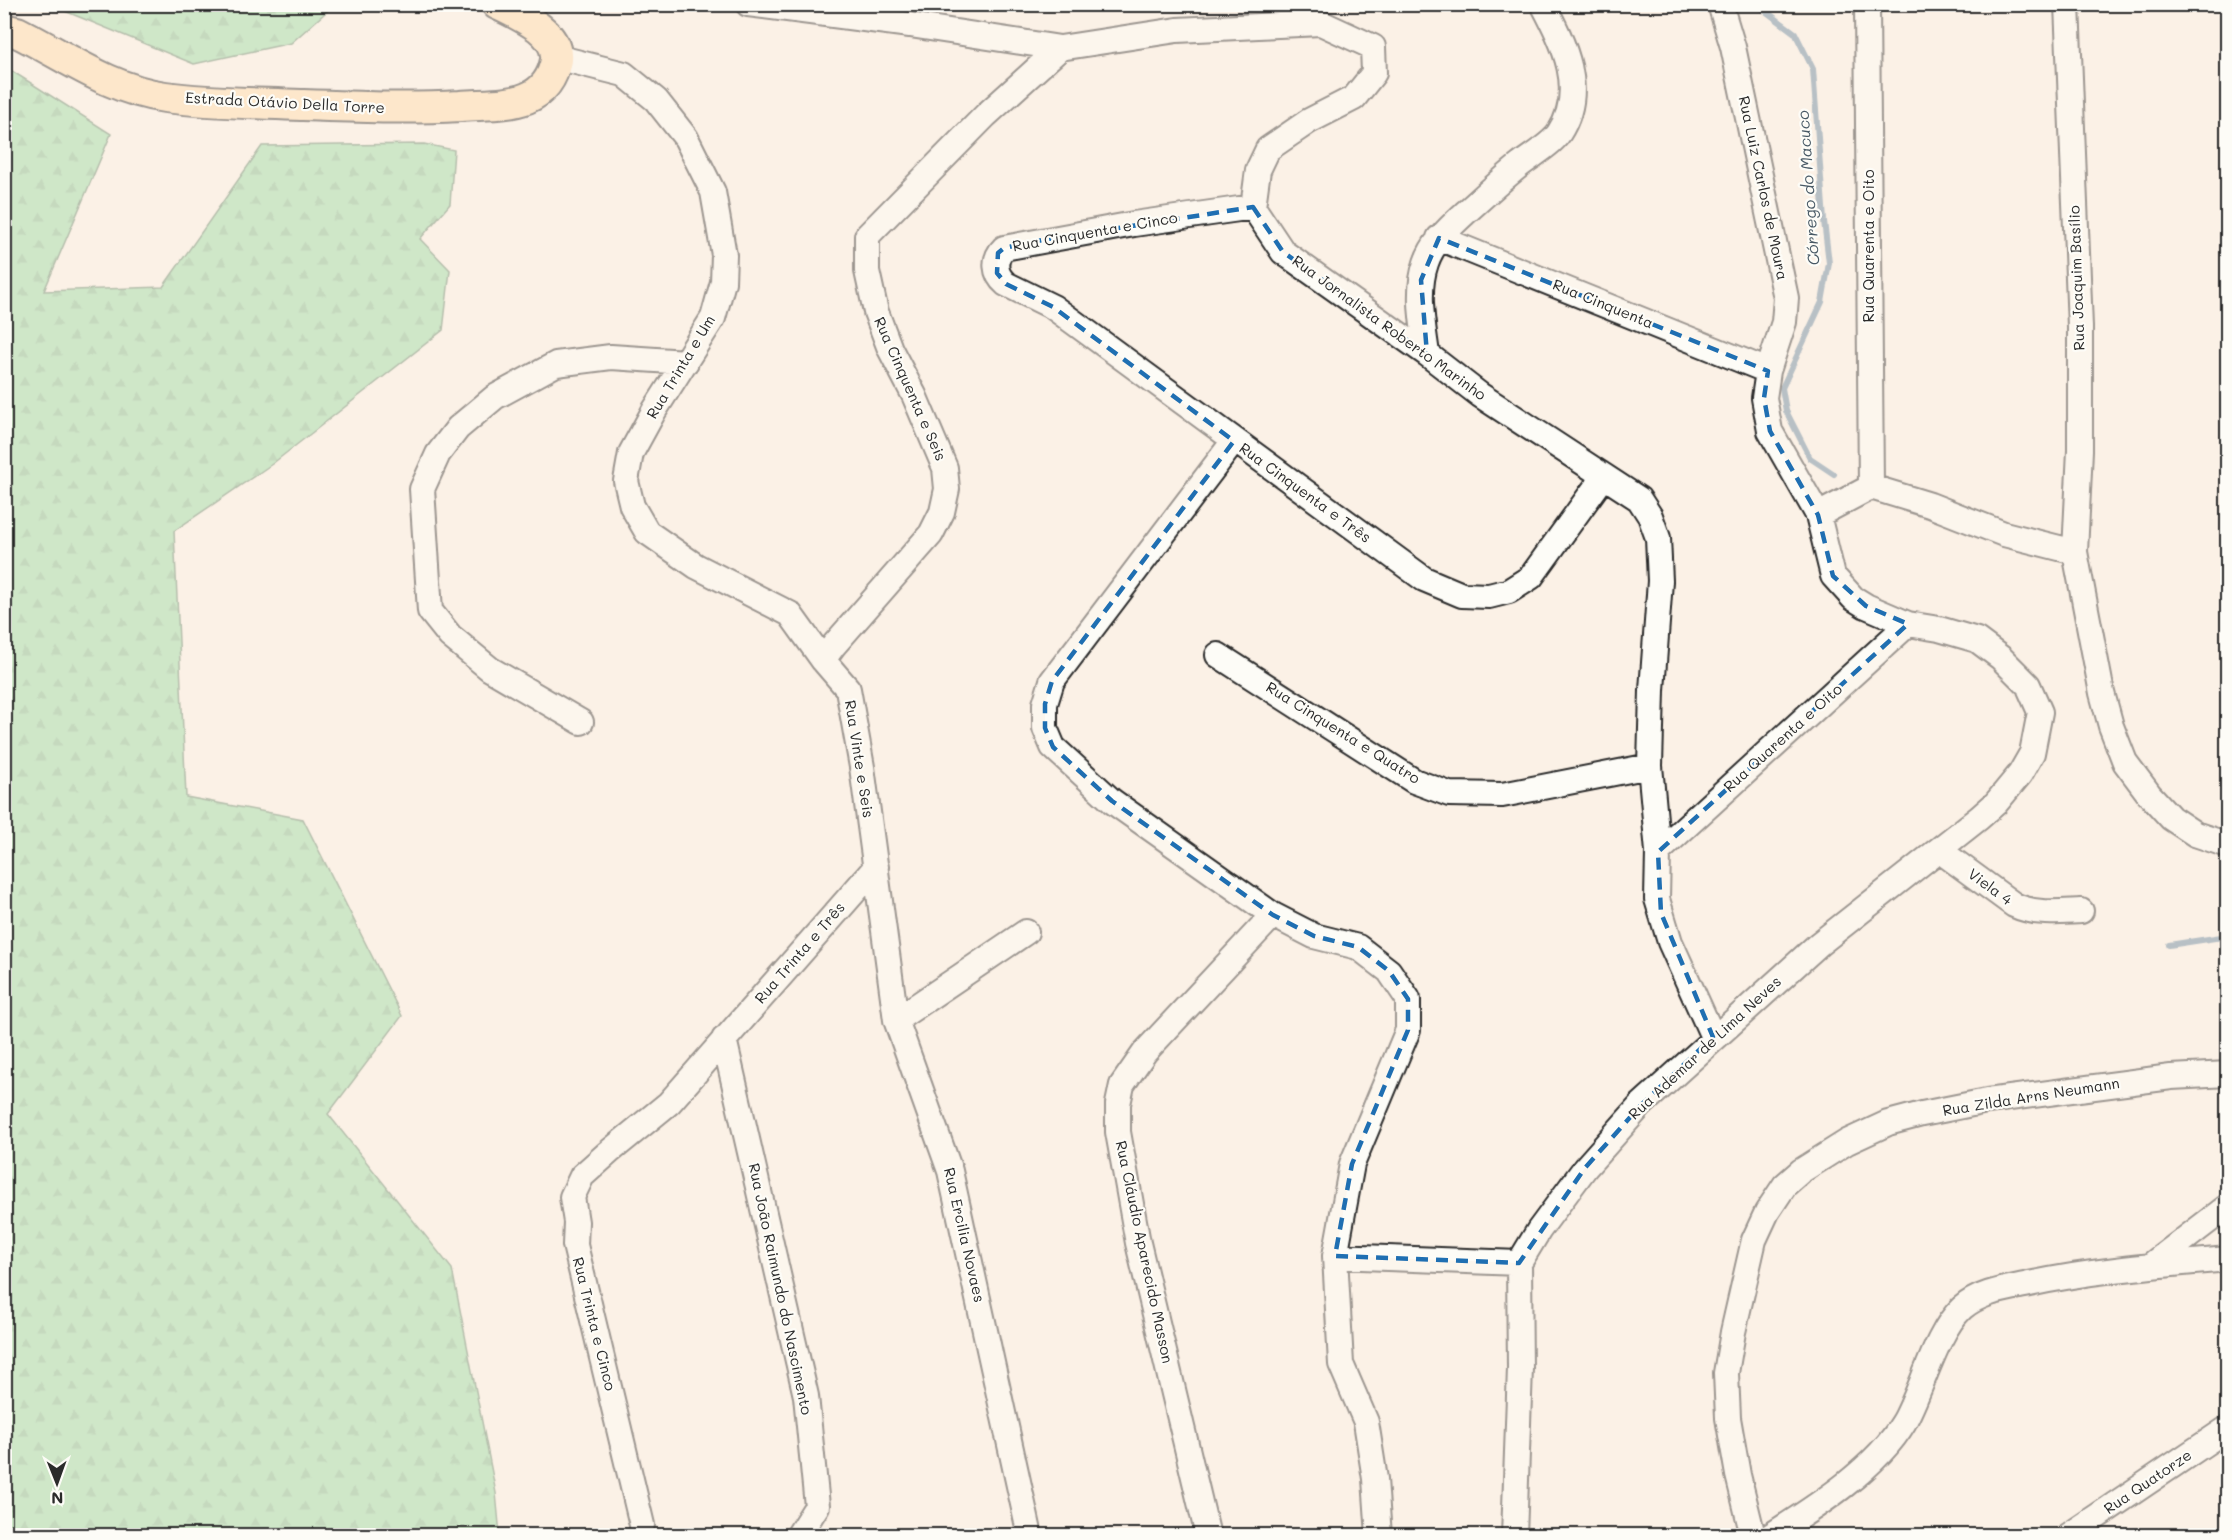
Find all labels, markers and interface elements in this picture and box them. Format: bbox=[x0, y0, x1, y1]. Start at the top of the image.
street label: Estrada Otávio Della Torre bbox=[185, 87, 385, 117]
street label: Rua Luiz Carlos de Moura bbox=[1735, 94, 1793, 282]
water label: Córrego do Macuco bbox=[1792, 109, 1823, 266]
street label: Rua Quarenta e Oito bbox=[1858, 169, 1878, 323]
street label: Rua Joaquim Basílio bbox=[2063, 205, 2089, 351]
street label: Rua Cinquenta e Cinco bbox=[1011, 207, 1179, 255]
street label: Rua Jornalista Roberto Marinho bbox=[1289, 250, 1491, 404]
street label: Rua Cinquenta bbox=[1550, 274, 1657, 332]
street label: Rua Trinta e Um bbox=[641, 311, 719, 422]
street label: Rua Cinquenta e Seis bbox=[870, 314, 952, 464]
street label: Rua Cinquenta e Três bbox=[1236, 437, 1376, 547]
street label: Rua Cinquenta e Quatro bbox=[1263, 676, 1424, 788]
street label: Rua Quarenta e Oito bbox=[1719, 679, 1846, 796]
street label: Rua Vinte e Seis bbox=[841, 699, 879, 819]
street label: Viela 4 bbox=[1964, 863, 2017, 909]
street label: Rua Trinta e Três bbox=[750, 897, 849, 1007]
street label: Rua Ademar de Lima Neves bbox=[1624, 971, 1785, 1123]
street label: Rua Zilda Arns Neumann bbox=[1941, 1072, 2121, 1120]
street label: Rua Cláudio Aparecido Masson bbox=[1112, 1139, 1178, 1365]
street label: Rua João Raimundo do Nascimento bbox=[745, 1161, 817, 1417]
street label: Rua Ercilia Novaes bbox=[940, 1165, 990, 1304]
street label: Rua Trinta e Cinco bbox=[569, 1255, 621, 1393]
street label: Rua Quatorze bbox=[2100, 1444, 2195, 1518]
north arrow bbox=[27, 1453, 87, 1513]
text: N bbox=[51, 1488, 64, 1509]

